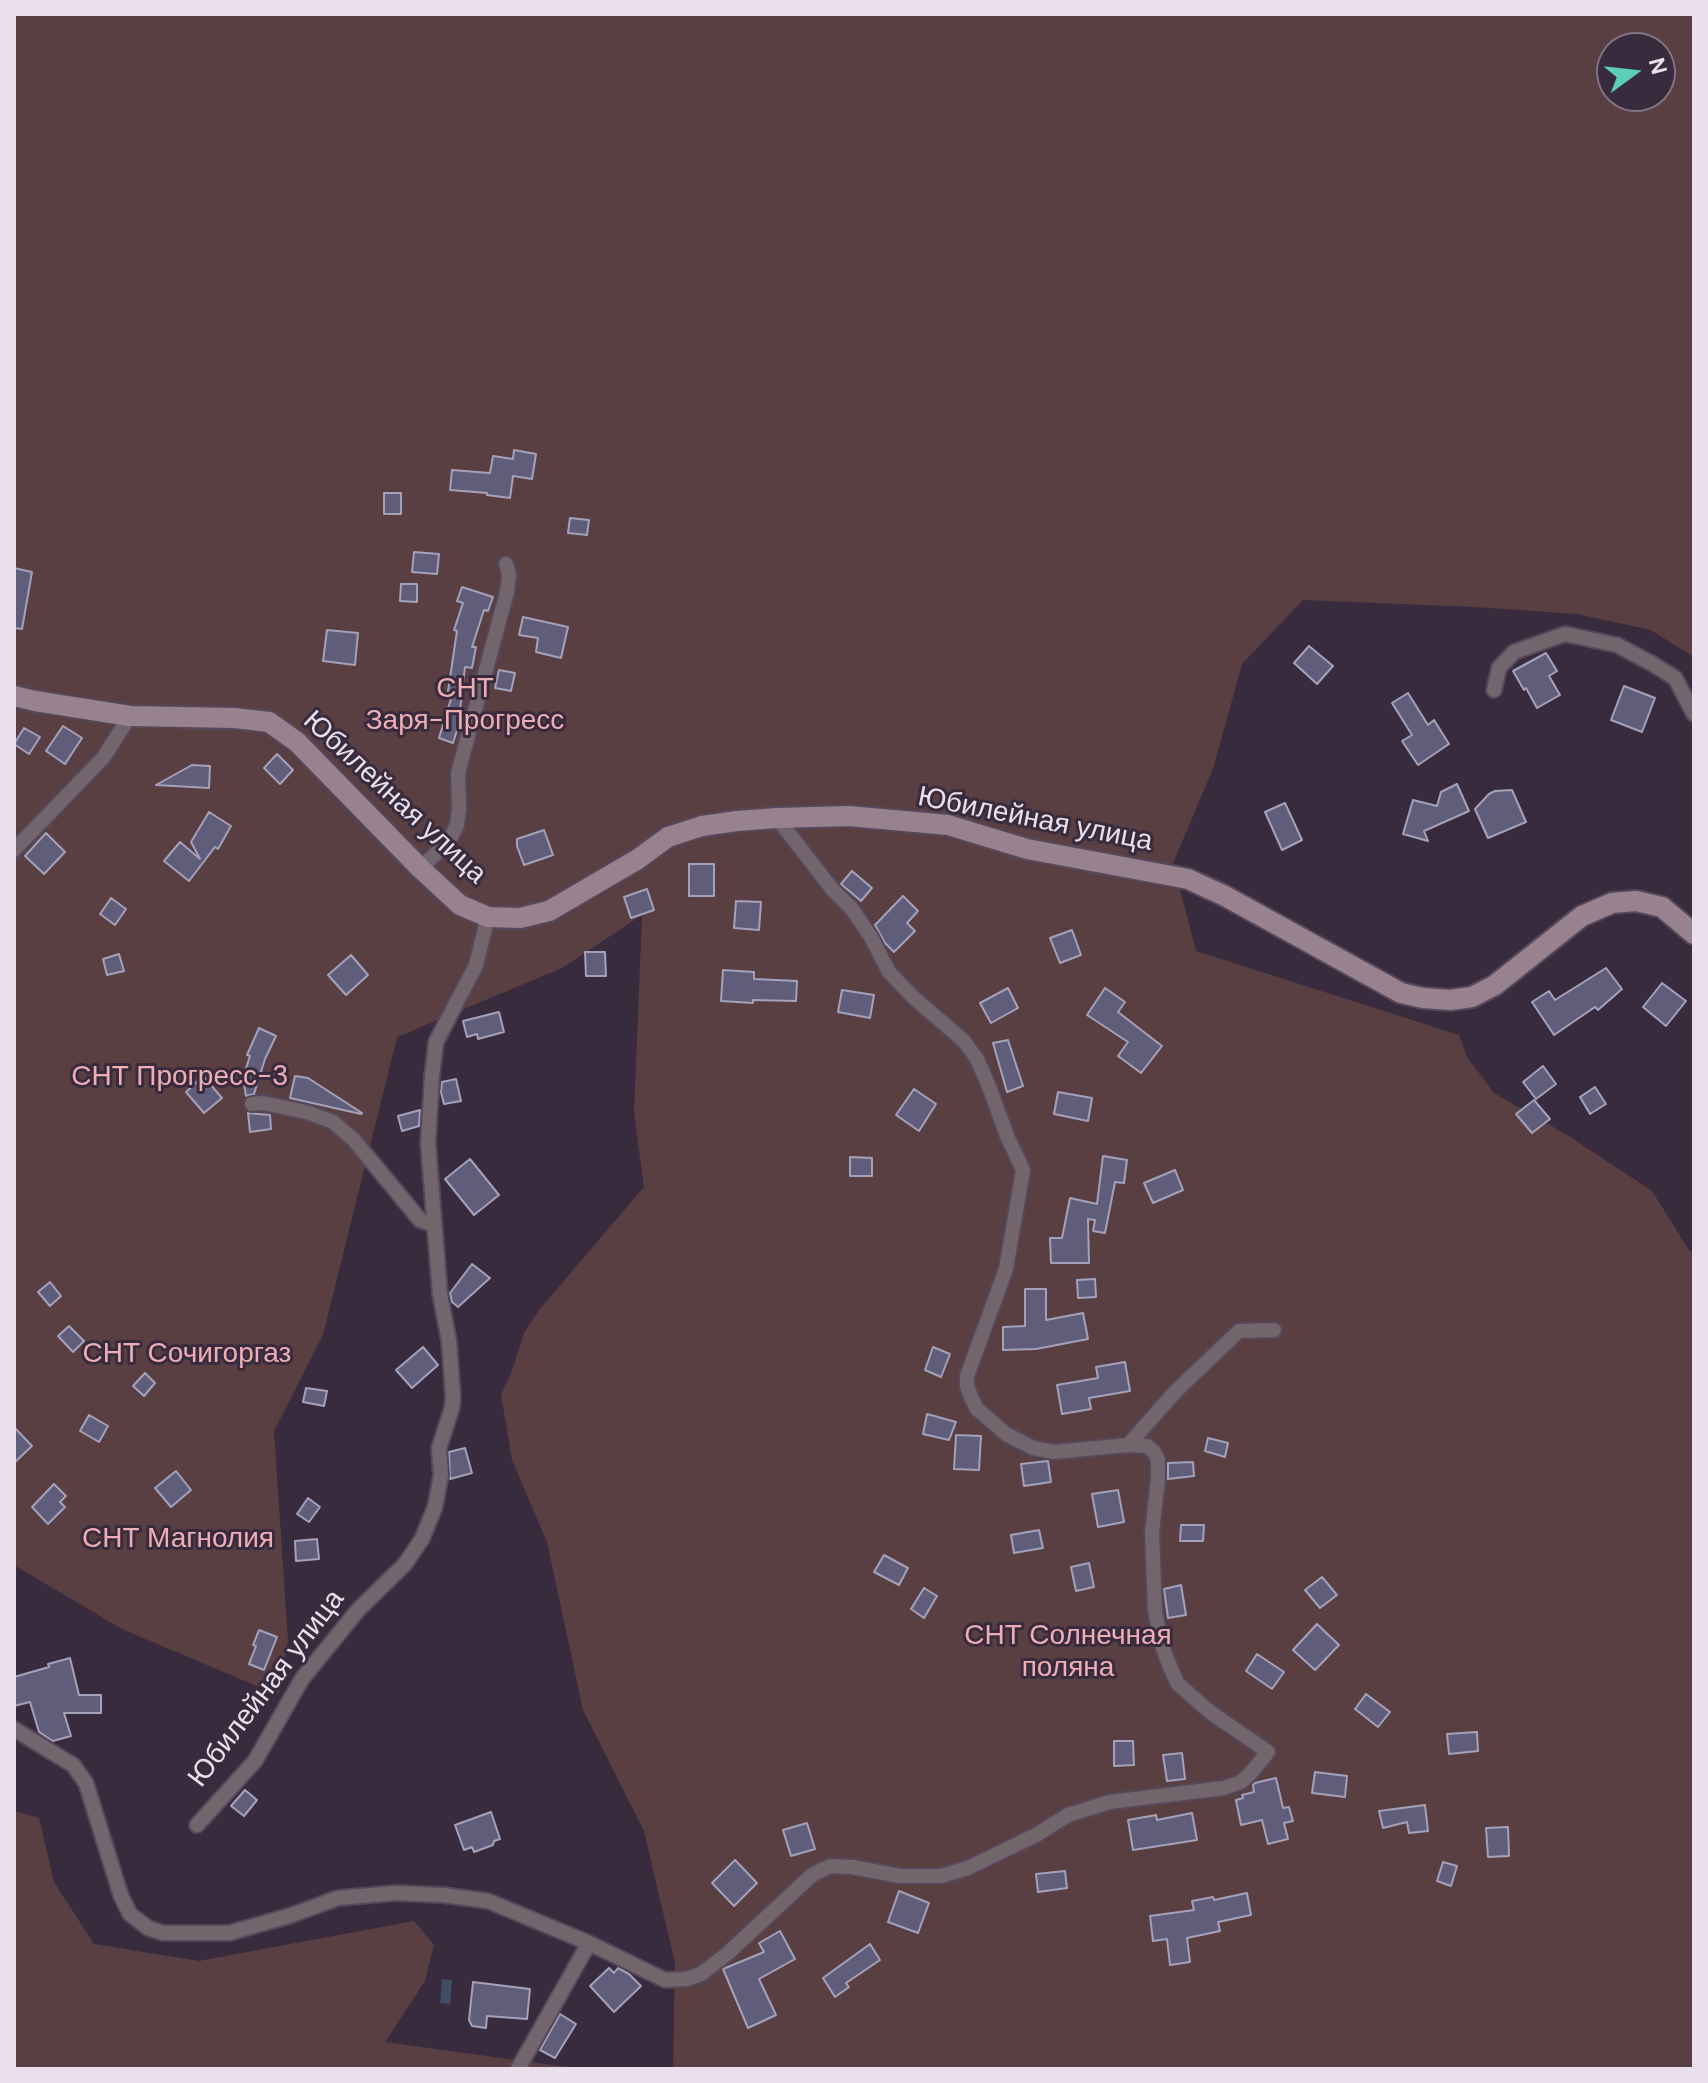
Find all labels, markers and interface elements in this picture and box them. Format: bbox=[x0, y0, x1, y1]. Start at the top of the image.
north arrow bbox=[1596, 32, 1676, 112]
text: N bbox=[1642, 55, 1674, 78]
park label: СНТ Заря-Прогресс bbox=[366, 673, 564, 739]
street label: Юбилейная улица bbox=[295, 705, 493, 891]
street label: Юбилейная улица bbox=[915, 781, 1155, 859]
park label: СНТ Прогресс-3 bbox=[71, 1061, 289, 1095]
park label: СНТ Сочигоргаз bbox=[83, 1338, 291, 1372]
park label: СНТ Магнолия bbox=[82, 1523, 274, 1557]
street label: Юбилейная улица bbox=[182, 1584, 352, 1794]
park label: СНТ Солнечная поляна bbox=[964, 1620, 1172, 1686]

